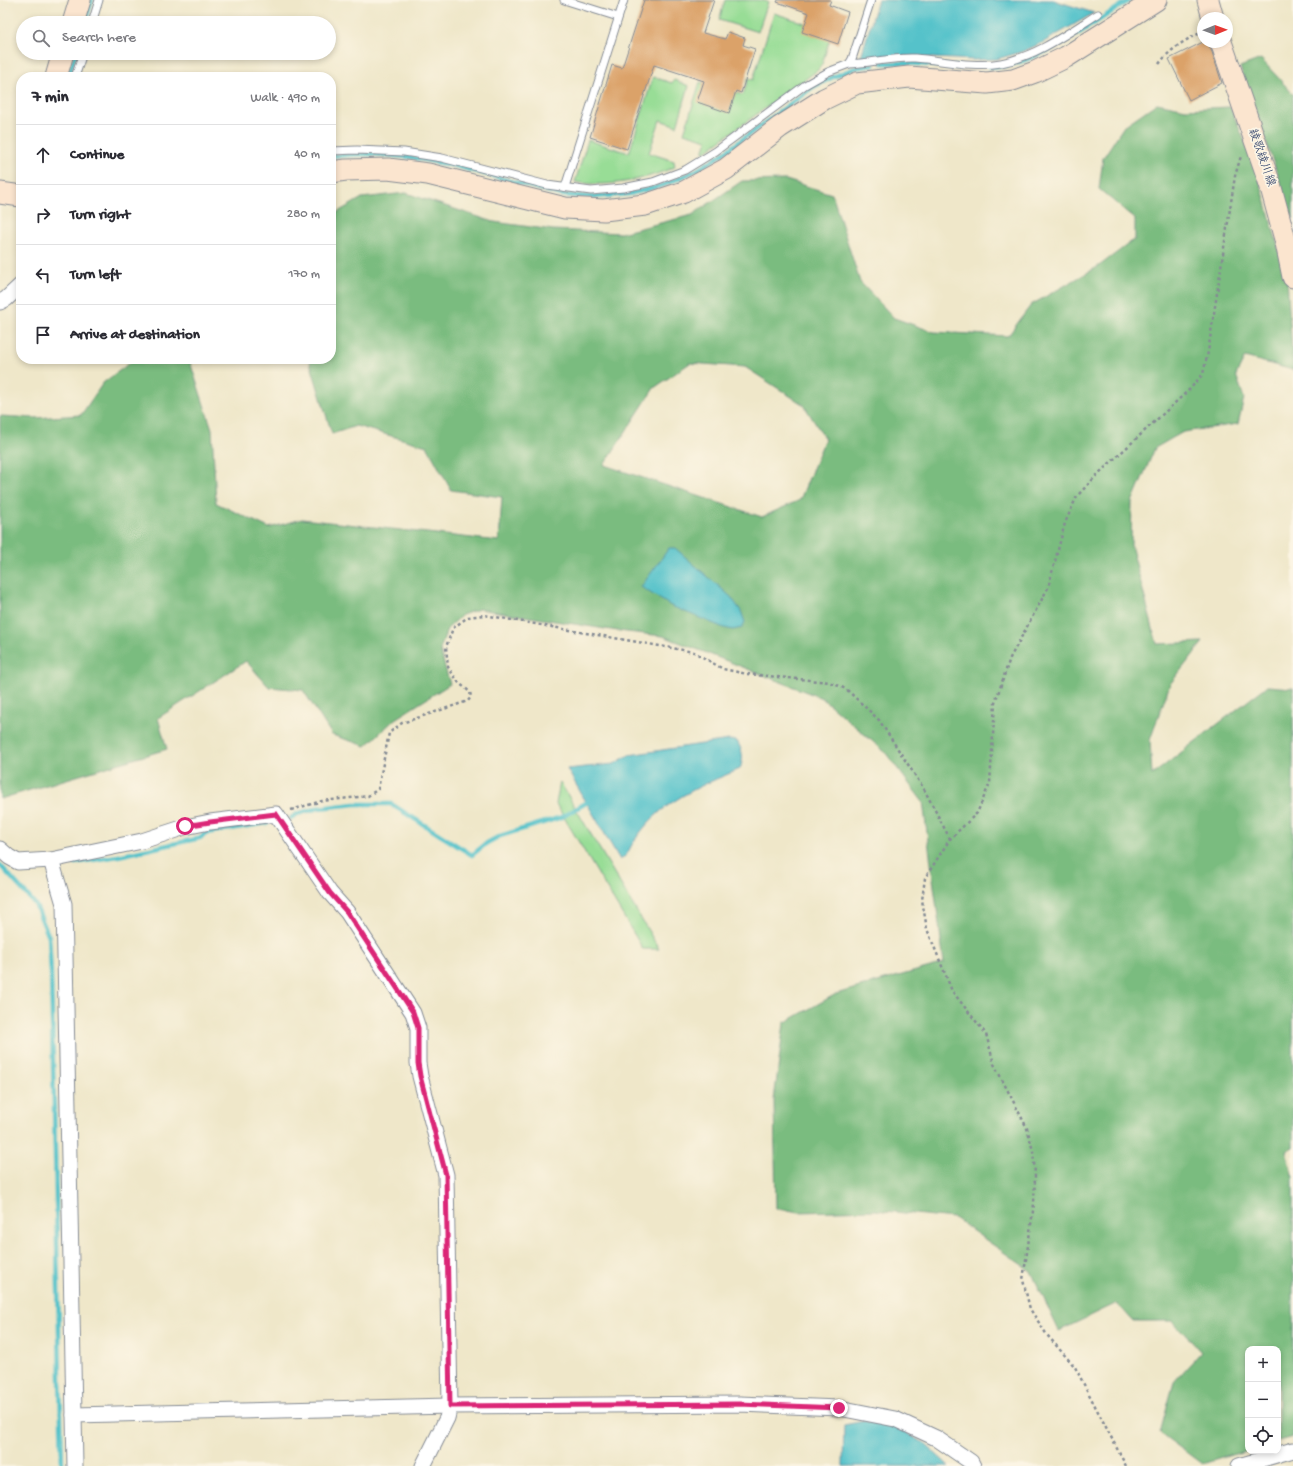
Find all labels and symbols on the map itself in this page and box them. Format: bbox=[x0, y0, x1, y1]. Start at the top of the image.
north arrow bbox=[1197, 12, 1233, 48]
street label: 綾歌綾川線 bbox=[1245, 127, 1278, 189]
route start bbox=[176, 817, 194, 835]
route end bbox=[830, 1399, 848, 1417]

